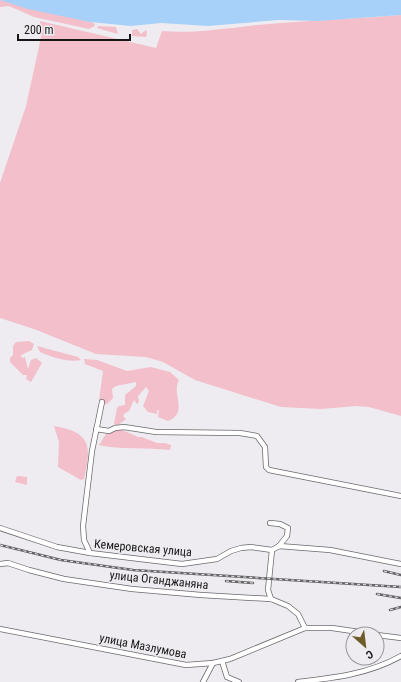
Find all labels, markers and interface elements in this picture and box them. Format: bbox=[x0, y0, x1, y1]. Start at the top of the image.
scale bar bbox=[18, 16, 130, 42]
text: 200 m bbox=[24, 23, 54, 37]
street label: Кемеровская улица bbox=[93, 537, 193, 559]
street label: улица Оганджаняна bbox=[109, 568, 209, 592]
north arrow bbox=[345, 626, 385, 666]
street label: улица Мазлумова bbox=[98, 631, 188, 661]
text: С bbox=[364, 647, 375, 662]

